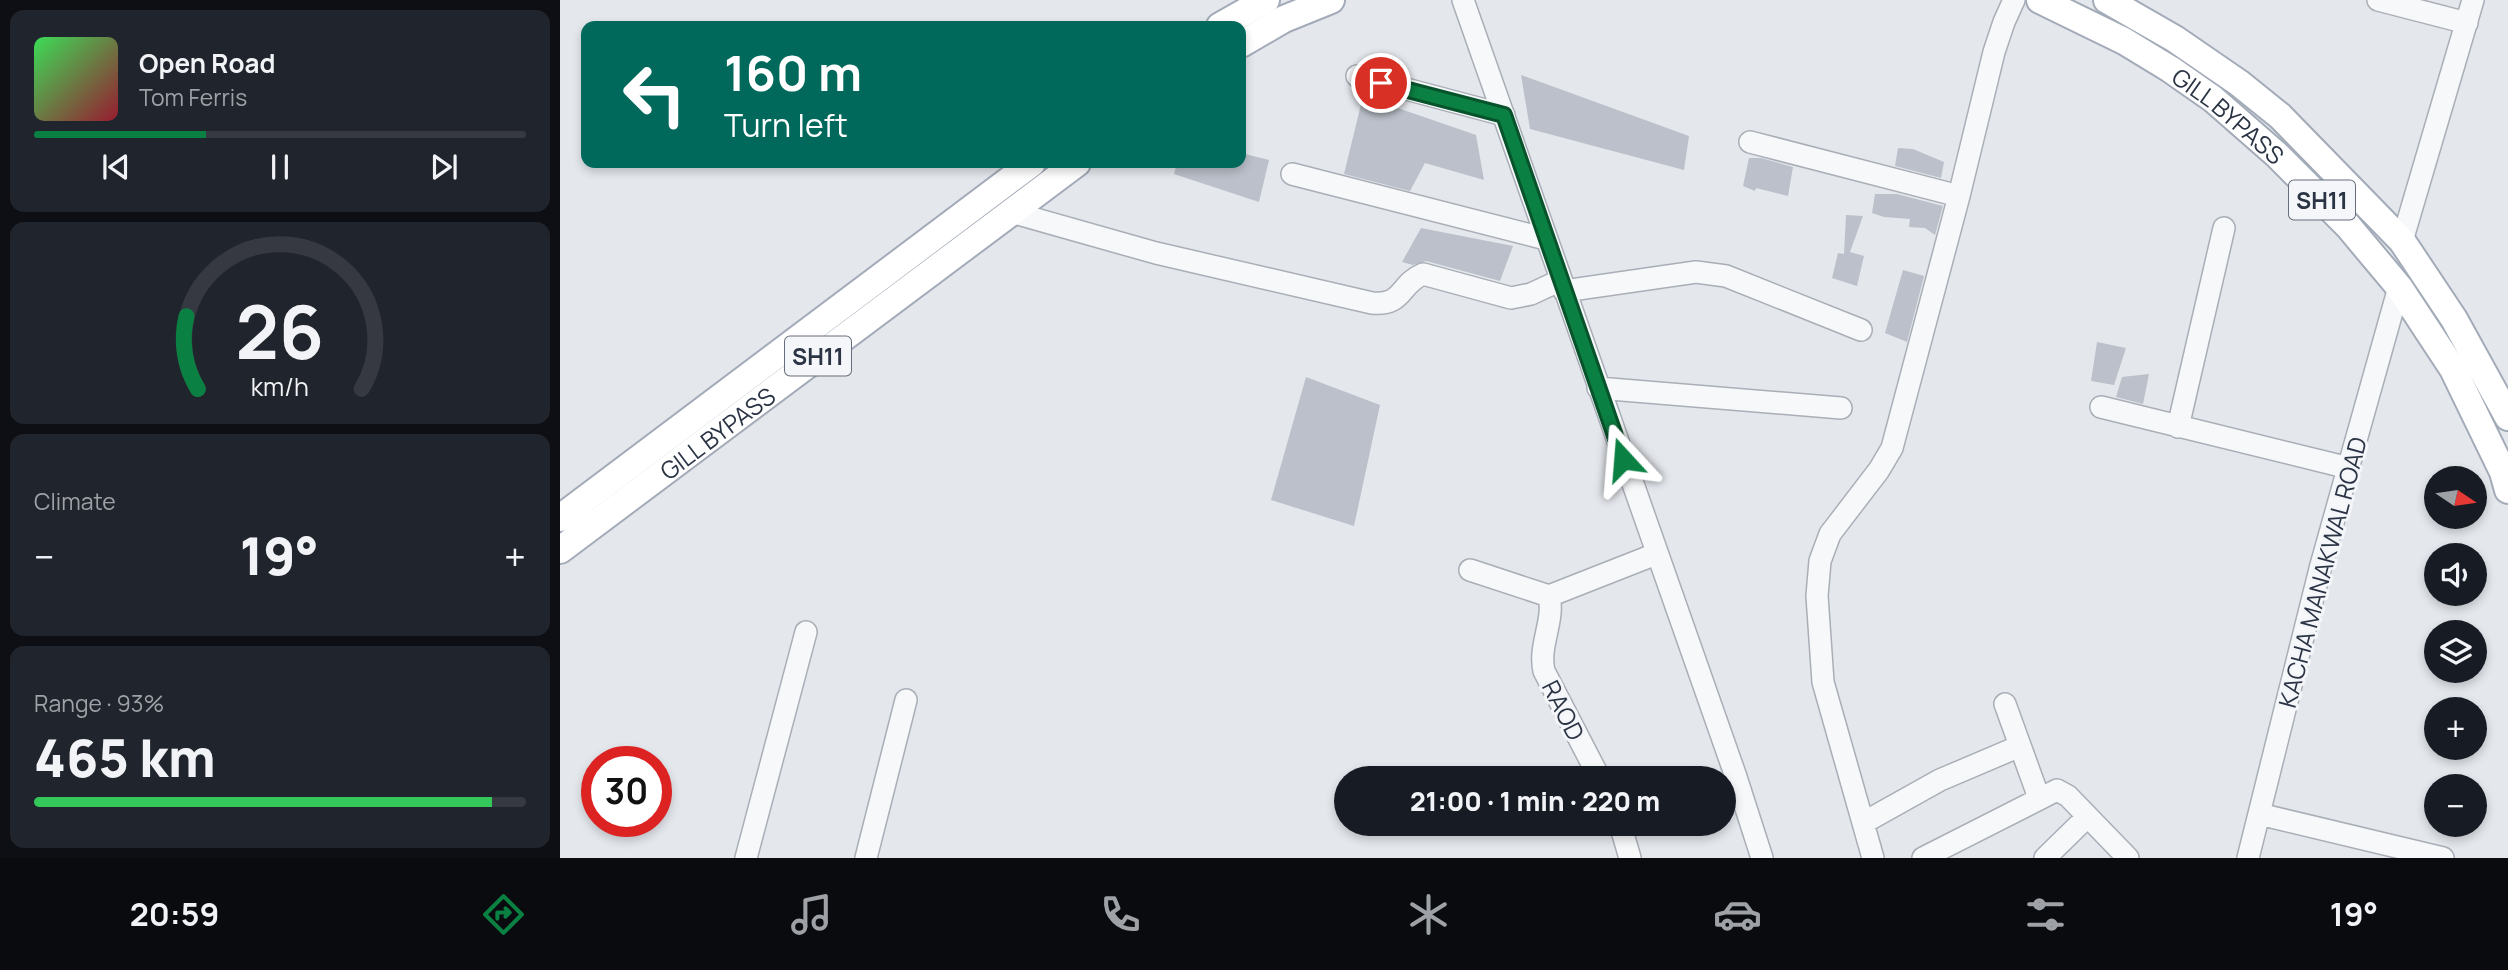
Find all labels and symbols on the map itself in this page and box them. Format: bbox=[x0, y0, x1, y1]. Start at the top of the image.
pin bbox=[1351, 53, 1411, 113]
street label: GILL BYPASS bbox=[2166, 59, 2292, 171]
road number: SH11 bbox=[2289, 181, 2355, 220]
road number: SH11 bbox=[785, 336, 851, 376]
street label: GILL BYPASS bbox=[653, 379, 781, 487]
position arrow bbox=[1586, 422, 1660, 496]
street label: KACHA MANAKWAL ROAD bbox=[2270, 433, 2374, 711]
north arrow bbox=[2424, 466, 2487, 528]
street label: RAOD bbox=[1535, 674, 1593, 746]
speed limit sign: 30 bbox=[581, 746, 672, 837]

